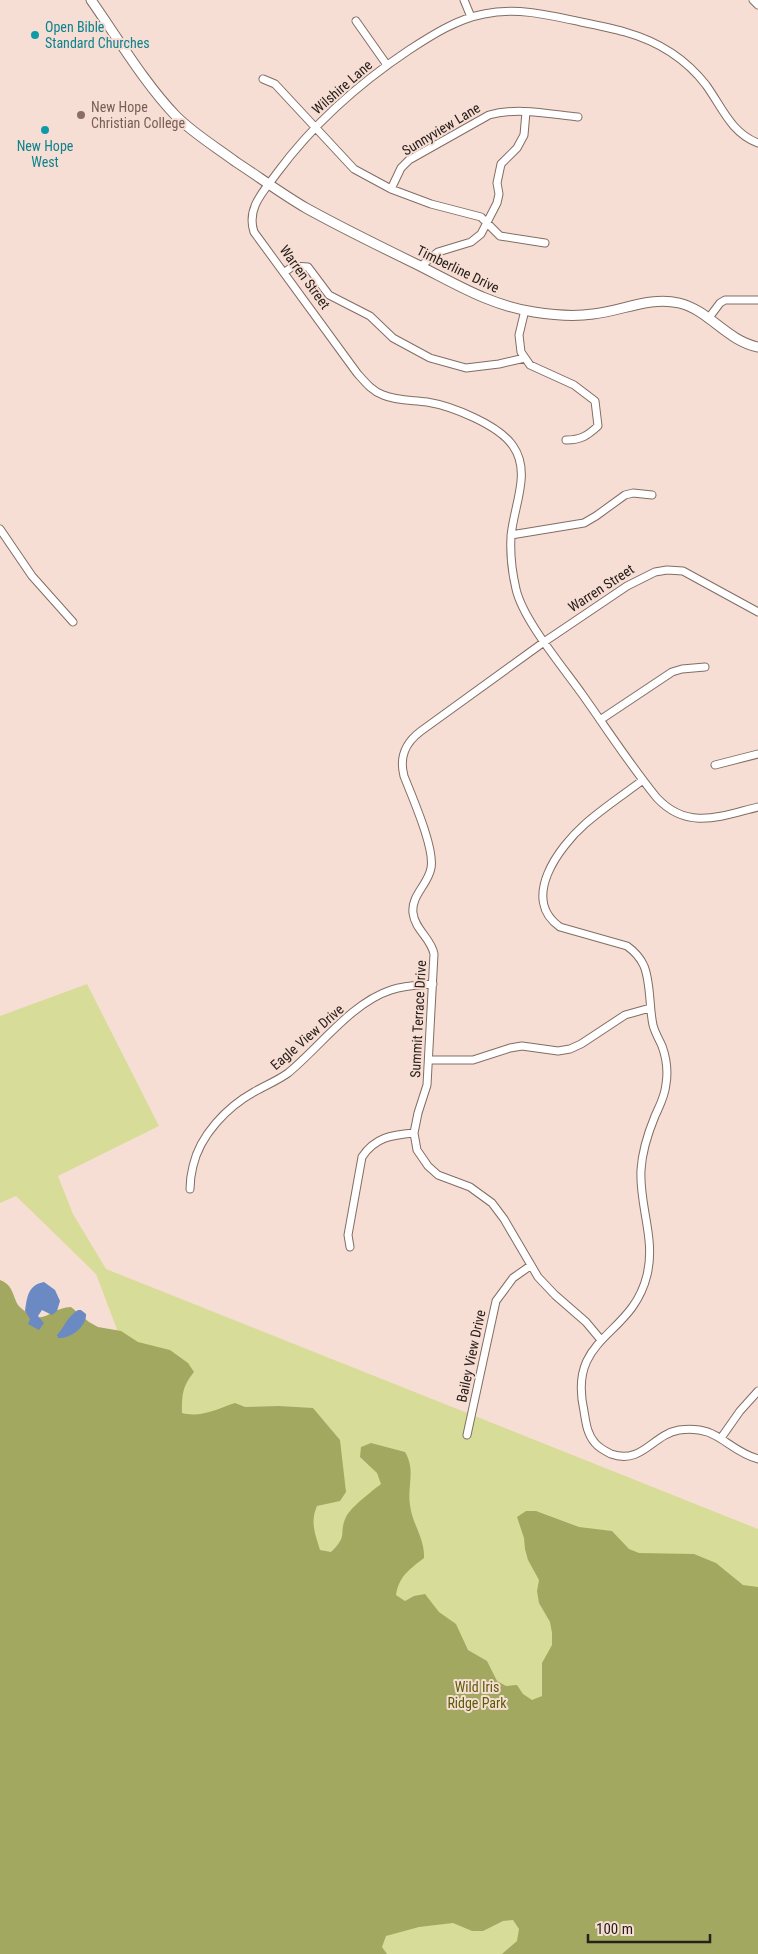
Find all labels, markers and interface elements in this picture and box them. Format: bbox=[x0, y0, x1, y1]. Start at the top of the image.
place label: Open Bible Standard Churches bbox=[45, 19, 150, 51]
marker: Open Bible Standard Churches bbox=[29, 29, 41, 41]
street label: Wilshire Lane bbox=[309, 56, 376, 117]
place label: New Hope Christian College bbox=[91, 99, 185, 131]
street label: Sunnyview Lane bbox=[399, 99, 483, 159]
marker: New Hope Christian College bbox=[75, 109, 87, 121]
marker: New Hope West bbox=[39, 124, 51, 136]
place label: New Hope West bbox=[17, 138, 74, 170]
street label: Warren Street bbox=[277, 242, 333, 312]
street label: Timberline Drive bbox=[414, 242, 502, 296]
street label: Warren Street bbox=[565, 561, 637, 615]
street label: Summit Terrace Drive bbox=[407, 959, 429, 1078]
street label: Eagle View Drive bbox=[267, 1001, 347, 1073]
street label: Bailey View Drive bbox=[453, 1308, 489, 1404]
park label: Wild Iris Ridge Park bbox=[447, 1679, 507, 1711]
scale bar bbox=[588, 1912, 710, 1944]
text: 100 m bbox=[596, 1920, 633, 1938]

